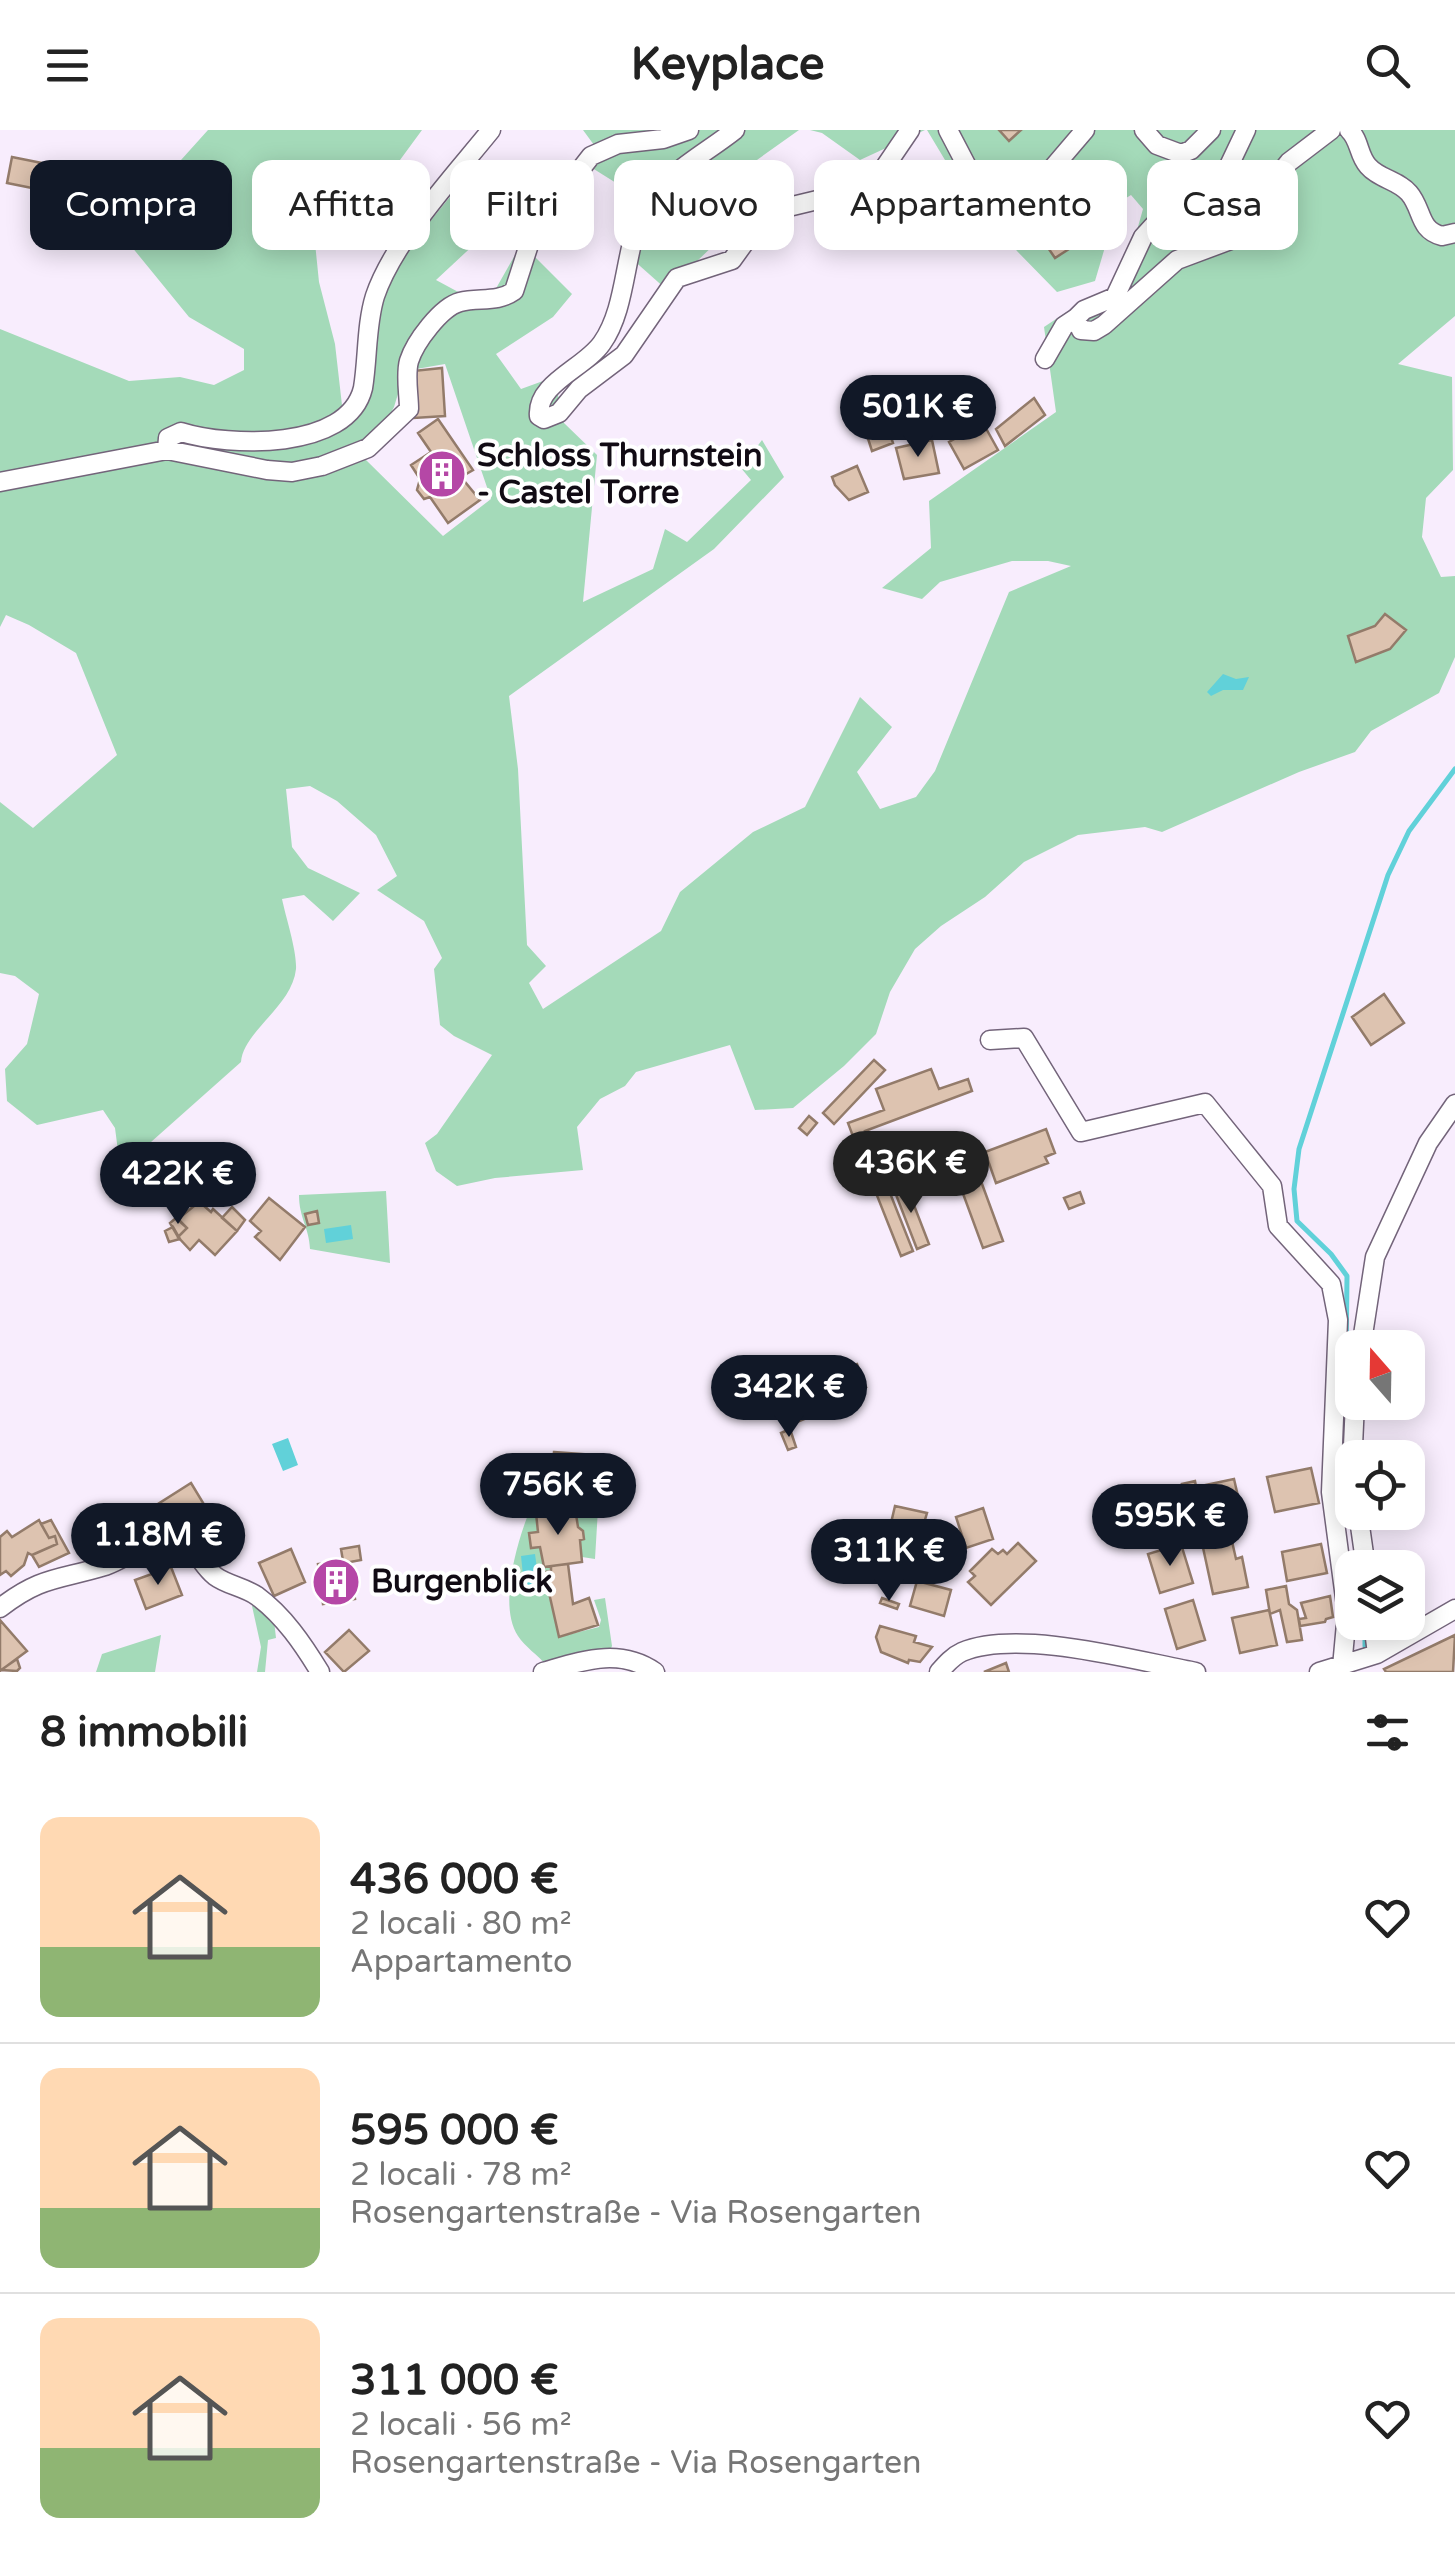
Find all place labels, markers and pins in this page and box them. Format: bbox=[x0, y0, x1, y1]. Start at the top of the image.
pin: 501K € bbox=[837, 375, 999, 460]
place label: Schloss Thurnstein - Castel Torre bbox=[477, 437, 762, 512]
building icon: Schloss Thurnstein - Castel Torre bbox=[416, 448, 468, 500]
pin: 436K € bbox=[830, 1131, 992, 1216]
pin: 422K € bbox=[97, 1142, 259, 1227]
pin: 342K € bbox=[708, 1355, 870, 1440]
pin: 756K € bbox=[477, 1453, 639, 1538]
pin: 595K € bbox=[1089, 1484, 1251, 1569]
pin: 1.18M € bbox=[66, 1503, 250, 1588]
pin: 311K € bbox=[808, 1519, 970, 1604]
building icon: Burgenblick bbox=[310, 1556, 362, 1608]
place label: Burgenblick bbox=[371, 1563, 553, 1601]

